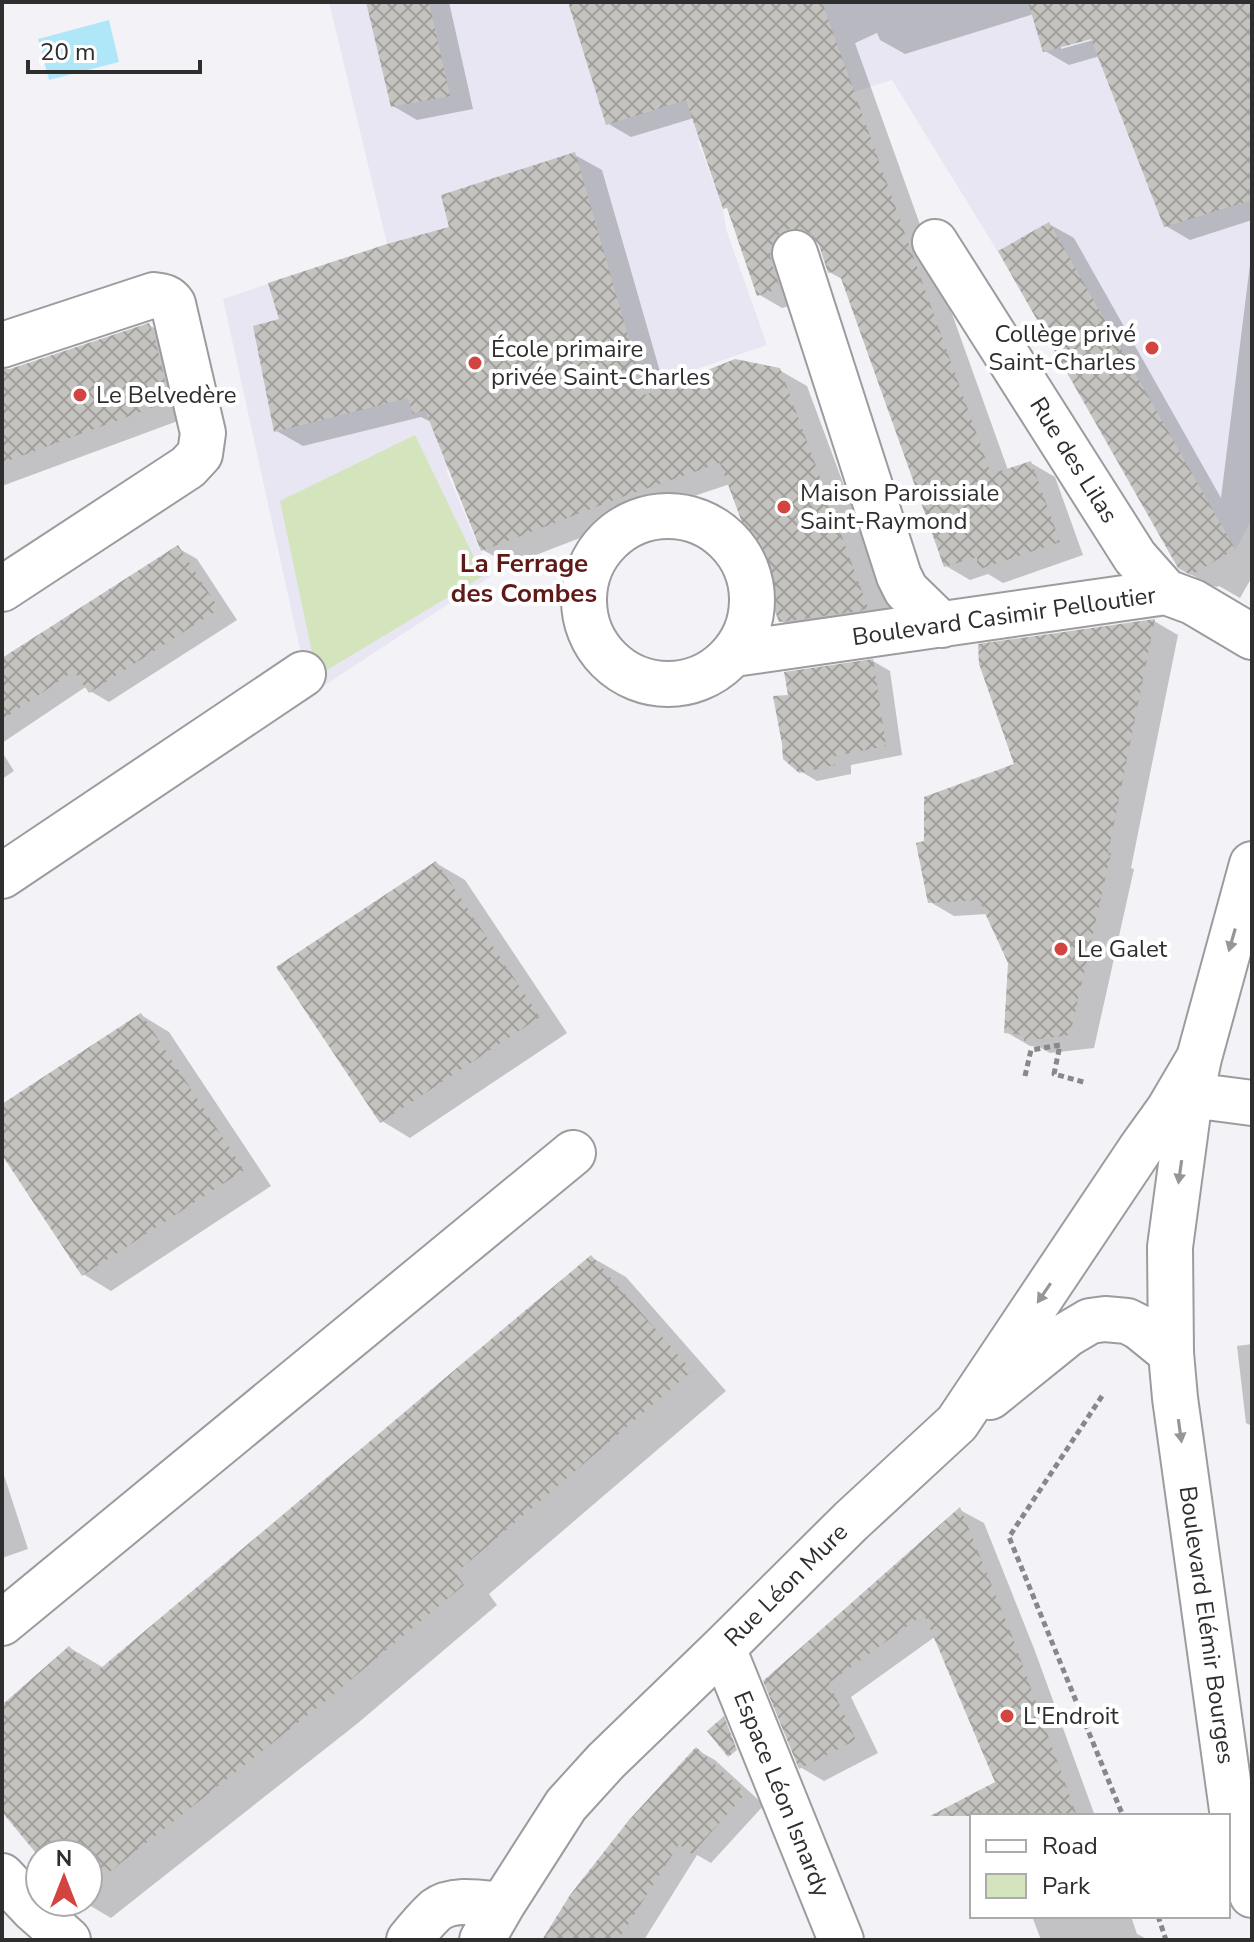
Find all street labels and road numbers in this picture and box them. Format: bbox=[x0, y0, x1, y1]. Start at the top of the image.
street label: Rue des Lilas bbox=[1023, 391, 1125, 529]
street label: Boulevard Casimir Pelloutier bbox=[850, 579, 1158, 653]
street label: Boulevard Elémir Bourges bbox=[1172, 1484, 1242, 1766]
street label: Rue Léon Mure bbox=[717, 1516, 855, 1654]
street label: Espace Léon Isnardy bbox=[726, 1686, 838, 1902]

